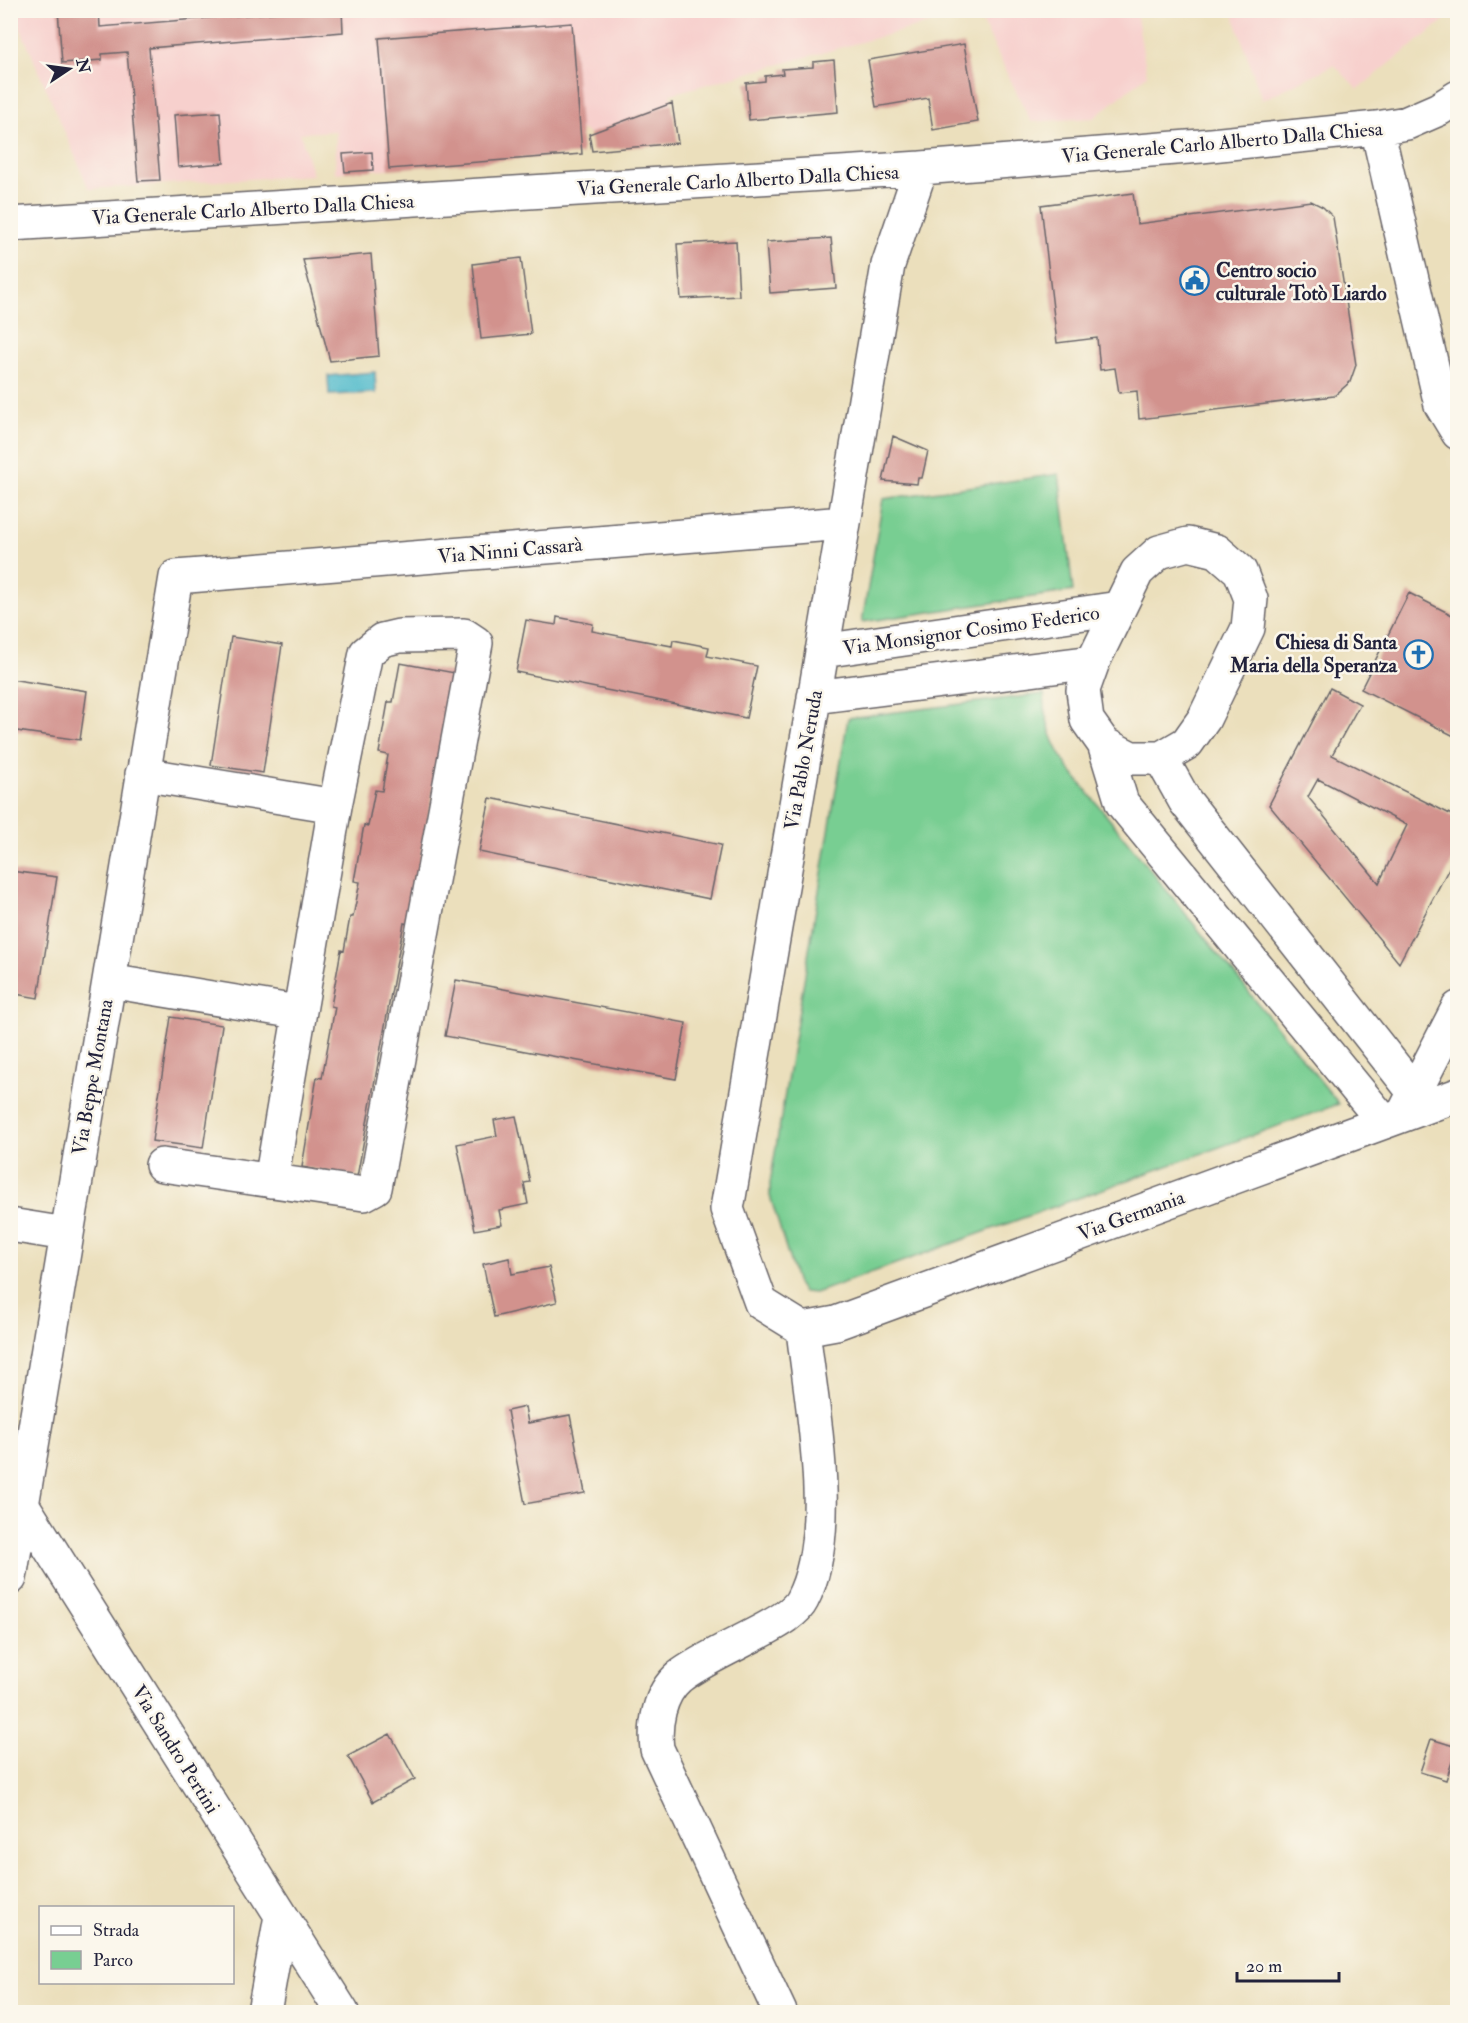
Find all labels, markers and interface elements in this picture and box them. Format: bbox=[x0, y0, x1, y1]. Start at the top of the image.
north arrow bbox=[39, 39, 99, 99]
text: N bbox=[71, 56, 94, 76]
street label: Via Generale Carlo Alberto Dalla Chiesa bbox=[1060, 116, 1385, 169]
street label: Via Generale Carlo Alberto Dalla Chiesa bbox=[576, 160, 901, 201]
street label: Via Generale Carlo Alberto Dalla Chiesa bbox=[91, 189, 416, 230]
place label: Centro socio culturale Totò Liardo bbox=[1216, 258, 1387, 306]
public building icon: Centro socio culturale Totò Liardo bbox=[1179, 265, 1211, 297]
street label: Via Ninni Cassarà bbox=[436, 532, 584, 569]
street label: Via Monsignor Cosimo Federico bbox=[841, 600, 1101, 661]
place label: Chiesa di Santa Maria della Speranza bbox=[1229, 630, 1398, 679]
church icon: Chiesa di Santa Maria della Speranza bbox=[1402, 638, 1434, 670]
street label: Via Pablo Neruda bbox=[779, 687, 828, 832]
street label: Via Beppe Montana bbox=[66, 996, 120, 1157]
street label: Via Germania bbox=[1074, 1184, 1189, 1246]
street label: Via Sandro Pertini bbox=[126, 1680, 225, 1818]
legend bbox=[39, 1906, 234, 1984]
text: Strada bbox=[93, 1919, 140, 1942]
scale bar bbox=[1237, 1945, 1339, 1983]
text: Parco bbox=[93, 1949, 133, 1972]
text: 20 m bbox=[1246, 1955, 1282, 1978]

